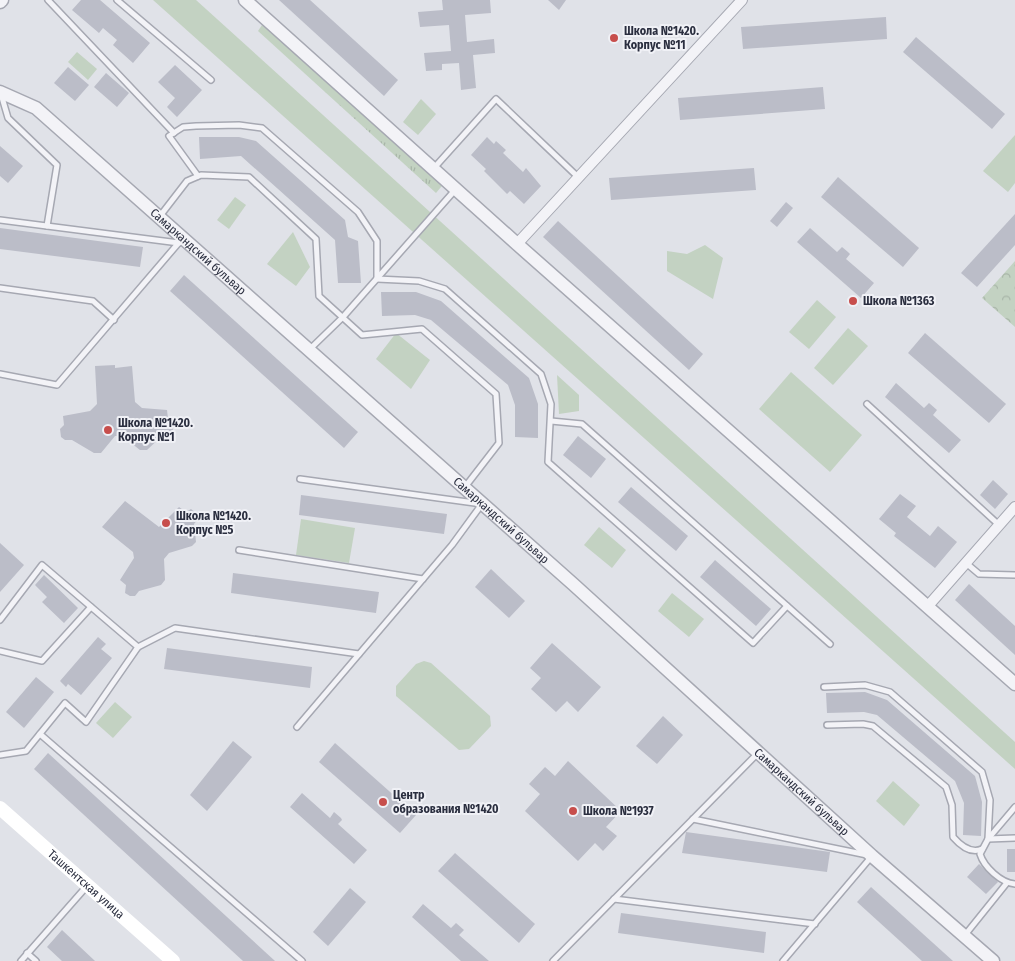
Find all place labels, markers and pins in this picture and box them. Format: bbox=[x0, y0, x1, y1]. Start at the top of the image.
place label: Школа №1420. Корпус №11 bbox=[624, 24, 699, 52]
marker: Школа №1420. Корпус №11 bbox=[608, 32, 620, 44]
place label: Школа №1363 bbox=[863, 294, 935, 308]
marker: Школа №1363 bbox=[847, 295, 859, 307]
place label: Школа №1420. Корпус №1 bbox=[118, 416, 193, 444]
marker: Школа №1420. Корпус №1 bbox=[102, 424, 114, 436]
place label: Школа №1420. Корпус №5 bbox=[176, 509, 251, 537]
marker: Школа №1420. Корпус №5 bbox=[160, 517, 172, 529]
place label: Центр образования №1420 bbox=[393, 788, 499, 816]
marker: Центр образования №1420 bbox=[377, 796, 389, 808]
place label: Школа №1937 bbox=[583, 804, 654, 818]
marker: Школа №1937 bbox=[567, 805, 579, 817]

